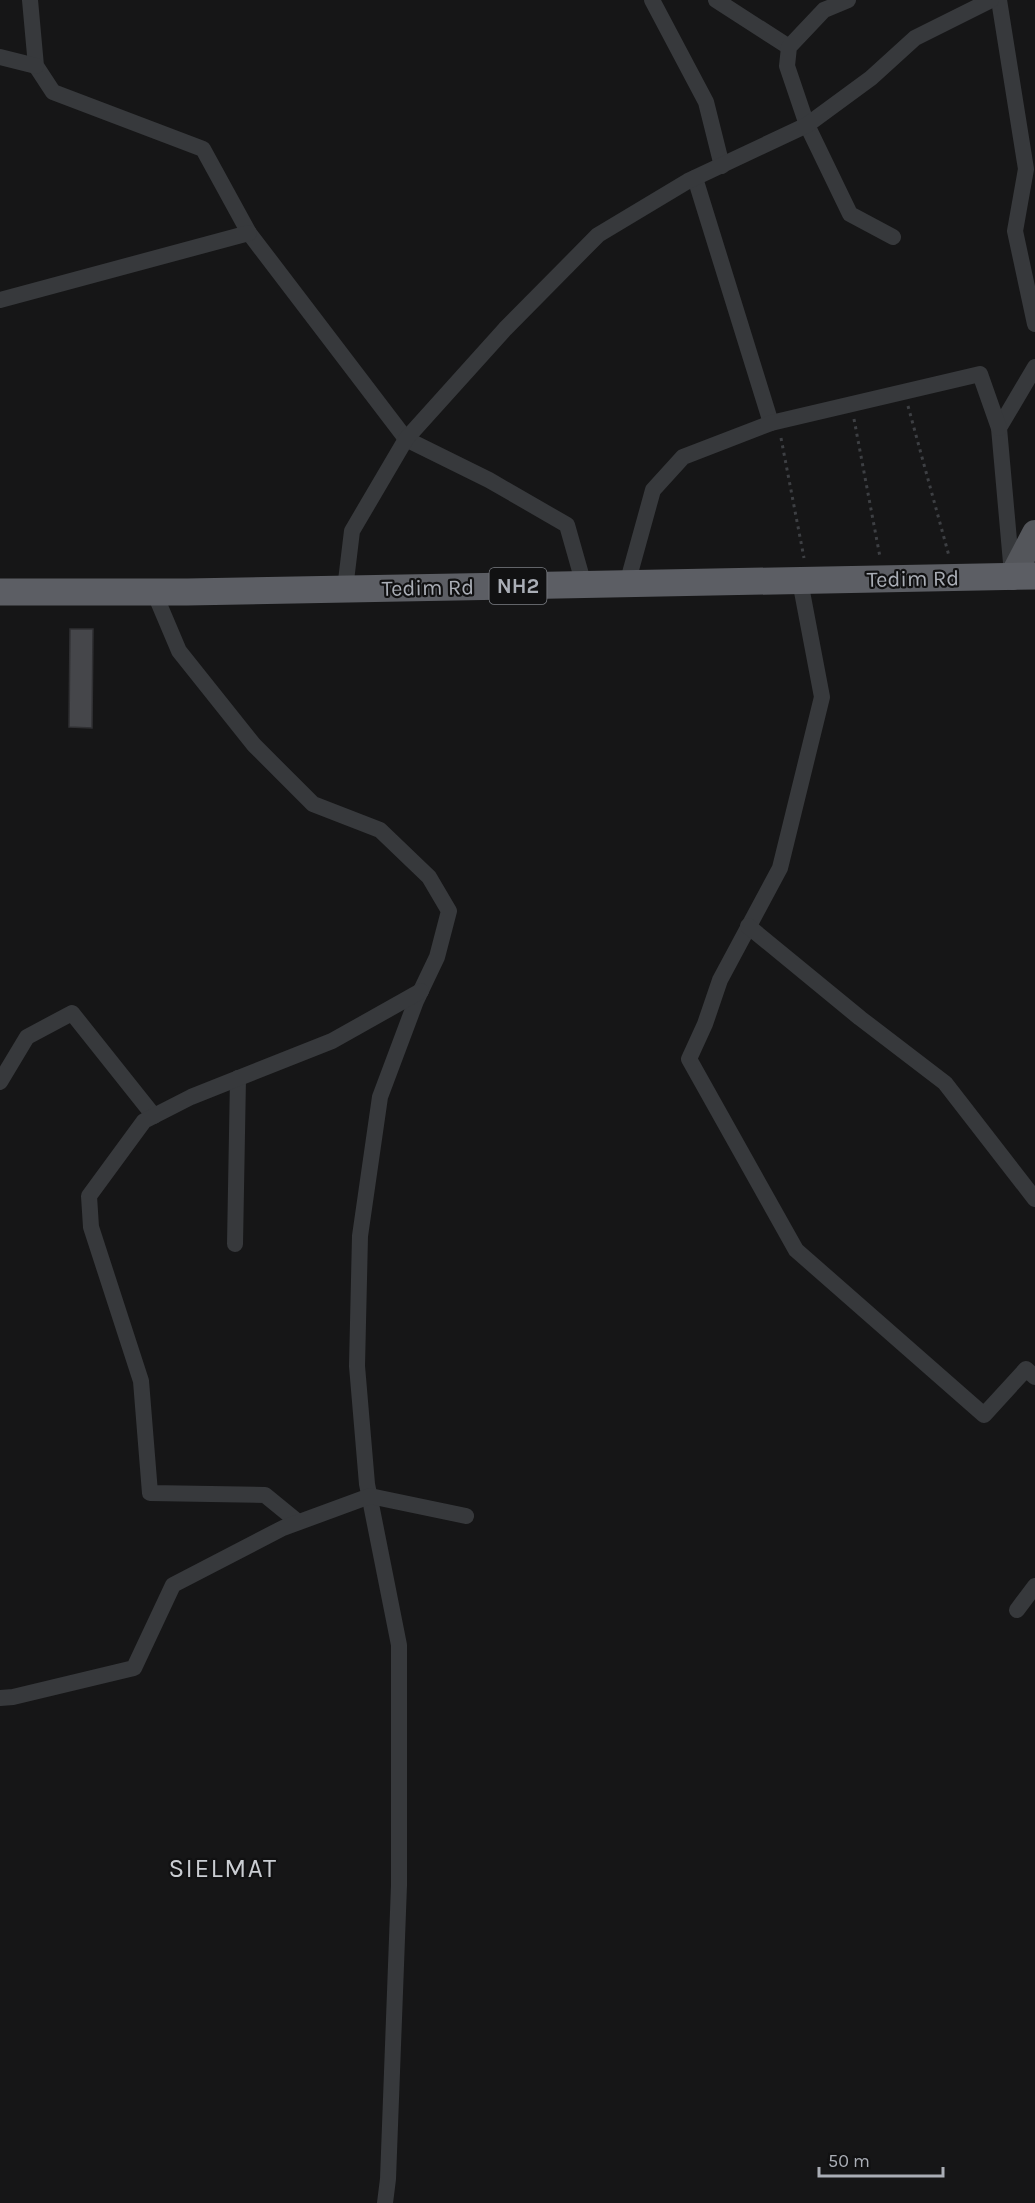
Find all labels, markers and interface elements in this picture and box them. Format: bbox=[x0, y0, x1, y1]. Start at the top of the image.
street label: Tedim Rd bbox=[866, 565, 960, 593]
road number: NH2 bbox=[490, 568, 546, 604]
street label: Tedim Rd bbox=[381, 574, 475, 602]
district label: SIELMAT bbox=[168, 1853, 278, 1884]
scale bar bbox=[819, 2140, 944, 2178]
text: 50 m bbox=[828, 2150, 870, 2172]

